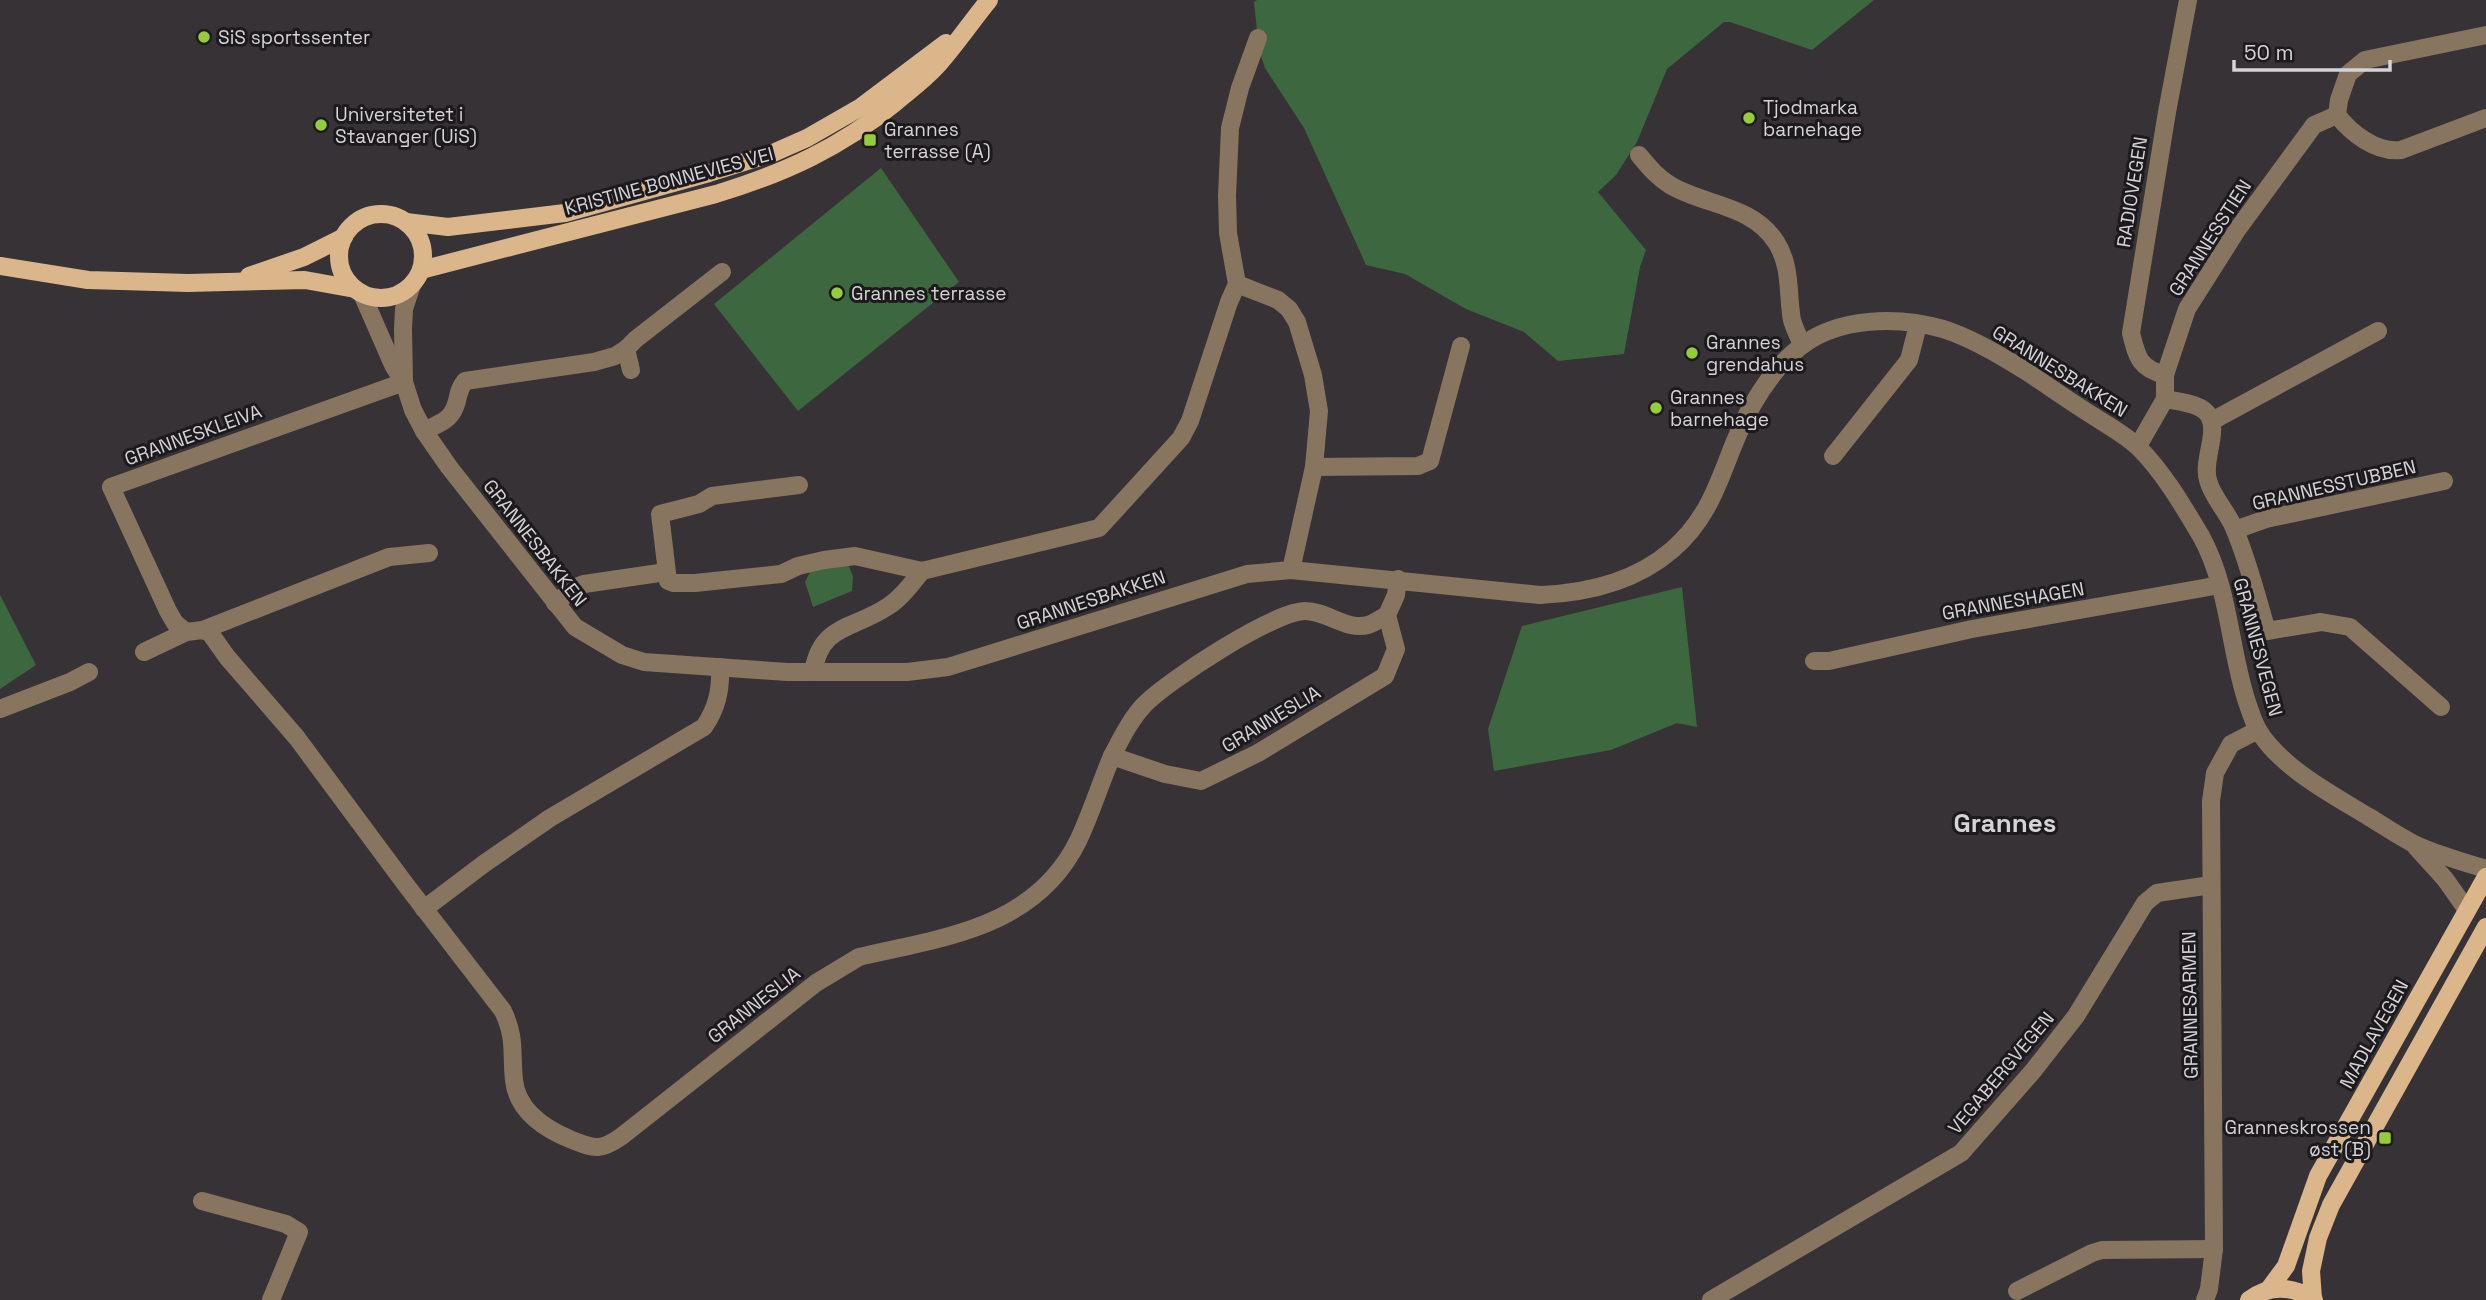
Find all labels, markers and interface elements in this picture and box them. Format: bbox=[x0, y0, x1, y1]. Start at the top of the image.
place label: SiS sportssenter bbox=[218, 25, 370, 50]
scale bar bbox=[2234, 28, 2390, 72]
marker: SiS sportssenter bbox=[196, 29, 212, 45]
text: 50 m bbox=[2244, 39, 2294, 66]
place label: Tjodmarka barnehage bbox=[1763, 95, 1862, 142]
place label: Universitetet i Stavanger (UiS) bbox=[335, 102, 477, 149]
marker: Tjodmarka barnehage bbox=[1741, 110, 1757, 126]
marker: Universitetet i Stavanger (UiS) bbox=[313, 117, 329, 133]
place label: Grannes terrasse (A) bbox=[884, 117, 991, 164]
marker: Grannes terrasse (A) bbox=[862, 132, 878, 148]
street label: RADIOVEGEN bbox=[2111, 135, 2153, 249]
street label: KRISTINE BONNEVIES VEI bbox=[562, 141, 776, 221]
street label: GRANNESSTIEN bbox=[2163, 175, 2257, 301]
place label: Grannes terrasse bbox=[851, 281, 1007, 306]
marker: Grannes terrasse bbox=[829, 285, 845, 301]
street label: GRANNESBAKKEN bbox=[1988, 319, 2132, 423]
place label: Grannes grendahus bbox=[1706, 330, 1804, 377]
marker: Grannes grendahus bbox=[1684, 345, 1700, 361]
place label: Grannes barnehage bbox=[1670, 385, 1769, 432]
street label: GRANNESKLEIVA bbox=[121, 399, 265, 471]
marker: Grannes barnehage bbox=[1648, 400, 1664, 416]
street label: GRANNESSTUBBEN bbox=[2250, 454, 2418, 516]
street label: GRANNESBAKKEN bbox=[477, 474, 593, 612]
street label: GRANNESBAKKEN bbox=[1013, 564, 1169, 636]
street label: GRANNESVEGEN bbox=[2228, 575, 2288, 719]
street label: GRANNESHAGEN bbox=[1940, 576, 2086, 626]
street label: GRANNESLIA bbox=[1217, 680, 1325, 758]
district label: Grannes bbox=[1954, 806, 2056, 840]
street label: GRANNESARMEN bbox=[2176, 931, 2204, 1079]
street label: GRANNESLIA bbox=[703, 961, 805, 1049]
street label: MADLAVEGEN bbox=[2334, 975, 2414, 1093]
street label: VEGABERGVEGEN bbox=[1942, 1006, 2060, 1140]
place label: Granneskrossen øst (B) bbox=[2224, 1115, 2371, 1162]
marker: Granneskrossen øst (B) bbox=[2377, 1130, 2393, 1146]

